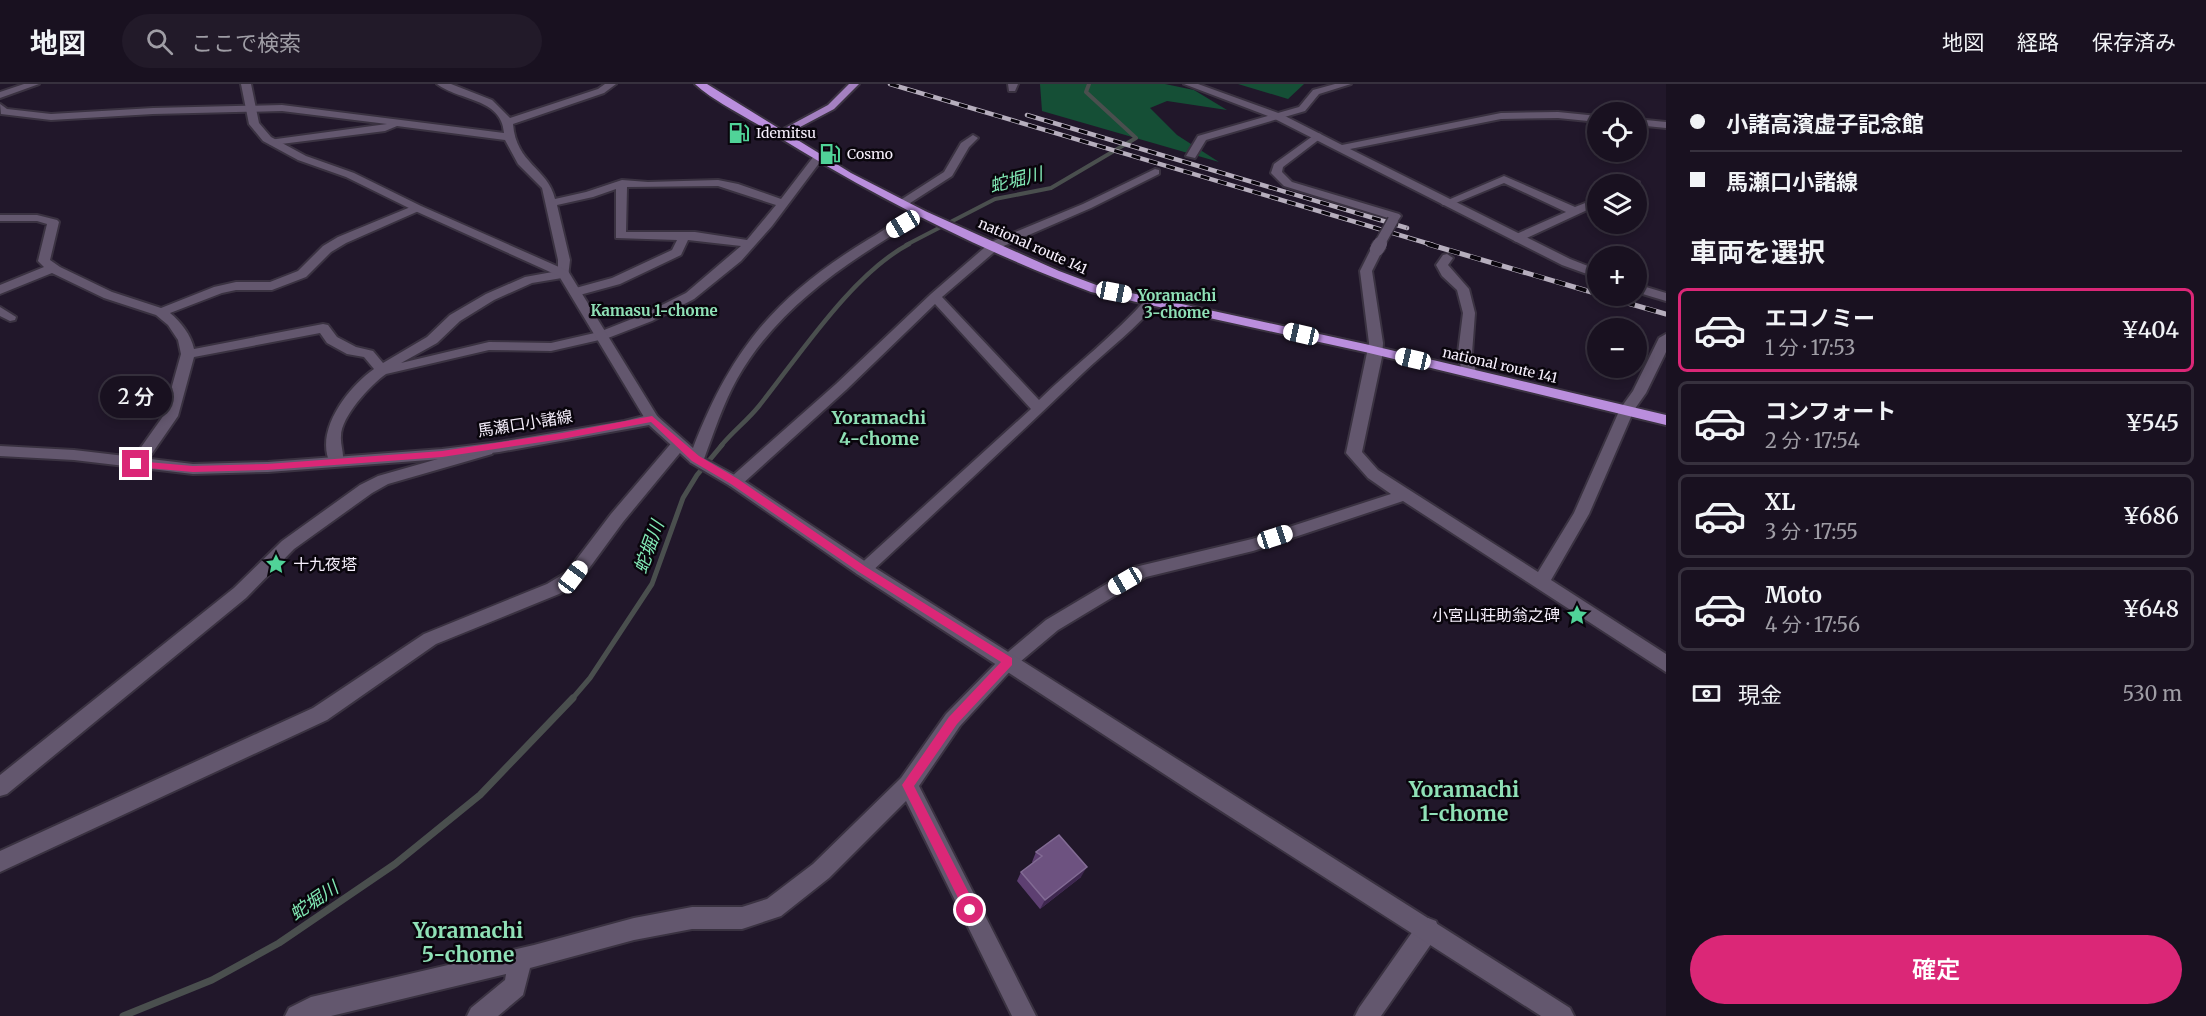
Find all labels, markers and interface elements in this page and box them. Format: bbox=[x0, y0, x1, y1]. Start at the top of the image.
search box bbox=[122, 14, 542, 68]
text: 地図 bbox=[30, 25, 86, 61]
icon: search bbox=[143, 25, 176, 58]
text: ここで検索 bbox=[191, 29, 301, 57]
text: 地図 bbox=[1942, 29, 1984, 56]
text: 経路 bbox=[2017, 29, 2059, 56]
text: 保存済み bbox=[2092, 29, 2176, 56]
map controls bbox=[1587, 102, 1647, 378]
button: locate bbox=[1587, 102, 1647, 162]
text: 小諸高濱虚子記念館 bbox=[1726, 110, 1924, 138]
fuel station icon: Idemitsu bbox=[727, 121, 751, 145]
place label: Idemitsu bbox=[756, 124, 816, 142]
fuel station icon: Cosmo bbox=[818, 142, 842, 166]
place label: Cosmo bbox=[847, 145, 893, 163]
water label: 蛇堀川 bbox=[987, 161, 1047, 197]
text: 馬瀬口小諸線 bbox=[1726, 168, 1858, 196]
button: layers bbox=[1587, 174, 1647, 234]
car bbox=[883, 207, 923, 241]
street label: national route 141 bbox=[976, 214, 1090, 278]
text: 車両を選択 bbox=[1690, 235, 1825, 269]
button: + bbox=[1587, 246, 1647, 306]
car bbox=[1095, 280, 1133, 304]
district label: Yoramachi 3-chome bbox=[1137, 286, 1216, 322]
district label: Kamasu 1-chome bbox=[590, 301, 718, 320]
icon: car bbox=[1693, 303, 1747, 357]
text: エコノミー bbox=[1765, 304, 1875, 332]
text: ¥404 bbox=[2122, 316, 2179, 344]
button: − bbox=[1587, 318, 1647, 378]
car bbox=[1281, 321, 1321, 347]
text: 1 分 · 17:53 bbox=[1765, 335, 1856, 360]
street label: national route 141 bbox=[1441, 343, 1559, 387]
car bbox=[1393, 346, 1433, 372]
callout: 2 分 bbox=[100, 377, 172, 419]
text: 2 分 bbox=[118, 384, 154, 409]
icon: car bbox=[1693, 396, 1747, 450]
text: コンフォート bbox=[1765, 397, 1896, 425]
street label: 馬瀬口小諸線 bbox=[476, 406, 574, 440]
district label: Yoramachi 4-chome bbox=[831, 406, 926, 450]
text: ¥545 bbox=[2126, 409, 2179, 437]
text: 2 分 · 17:54 bbox=[1765, 428, 1860, 453]
route end bbox=[122, 450, 149, 477]
text: XL bbox=[1765, 488, 1795, 516]
icon: car bbox=[1693, 489, 1747, 543]
text: ¥686 bbox=[2123, 502, 2179, 530]
water label: 蛇堀川 bbox=[628, 516, 669, 576]
text: 3 分 · 17:55 bbox=[1765, 519, 1858, 544]
car bbox=[1255, 523, 1295, 551]
place icon: 十九夜塔 bbox=[264, 552, 288, 576]
place label: 十九夜塔 bbox=[293, 554, 357, 574]
car bbox=[555, 557, 591, 597]
car bbox=[1105, 564, 1145, 598]
text: Moto bbox=[1765, 581, 1822, 609]
icon: car bbox=[1693, 582, 1747, 636]
text: ¥648 bbox=[2122, 595, 2179, 623]
place icon: 小宮山荘助翁之碑 bbox=[1565, 603, 1589, 627]
place label: 小宮山荘助翁之碑 bbox=[1432, 605, 1560, 625]
text: 4 分 · 17:56 bbox=[1765, 612, 1860, 637]
icon: cash bbox=[1690, 677, 1723, 710]
text: 現金 bbox=[1738, 681, 1782, 709]
text: 530 m bbox=[2123, 681, 2182, 706]
district label: Yoramachi 1-chome bbox=[1408, 776, 1519, 827]
water label: 蛇堀川 bbox=[285, 875, 344, 925]
route start bbox=[956, 896, 983, 923]
district label: Yoramachi 5-chome bbox=[412, 917, 523, 968]
button: 確定 bbox=[1690, 935, 2182, 1004]

